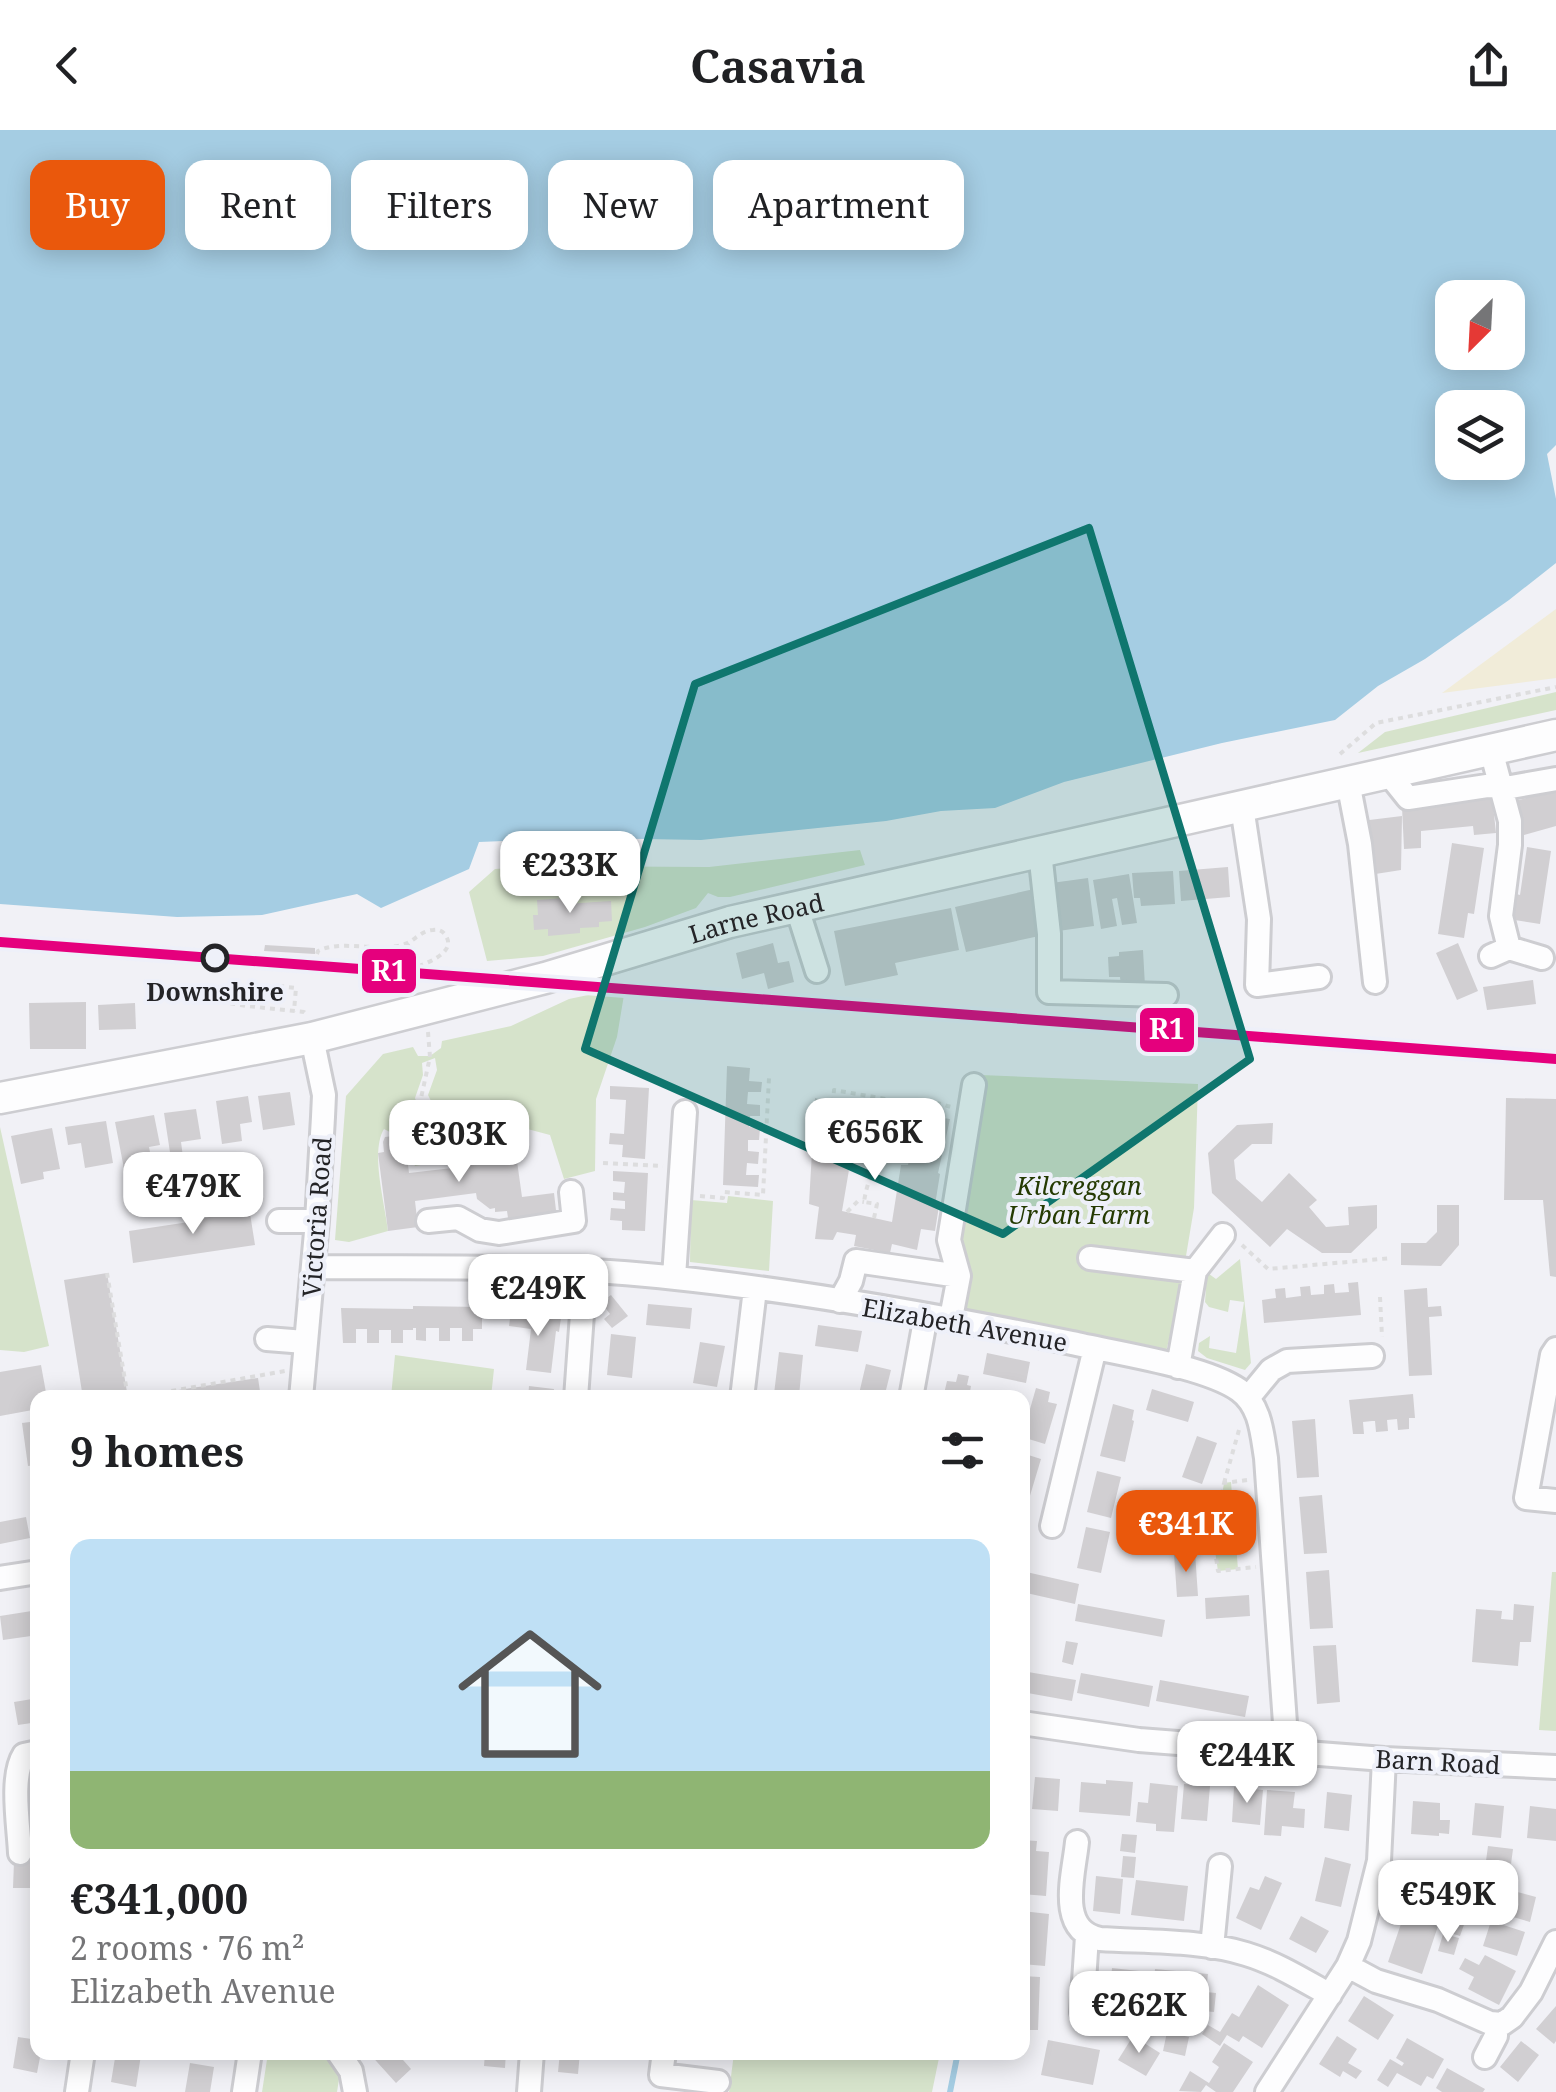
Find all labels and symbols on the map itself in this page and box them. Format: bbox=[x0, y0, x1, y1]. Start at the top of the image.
north arrow bbox=[1435, 280, 1525, 370]
pin: €233K bbox=[500, 831, 640, 916]
street label: Larne Road bbox=[684, 884, 827, 951]
marker: Downshire bbox=[202, 945, 228, 971]
line badge: R1 bbox=[360, 947, 418, 995]
text: R1 bbox=[371, 951, 407, 989]
place label: Downshire bbox=[146, 974, 284, 1008]
line badge: R1 bbox=[1138, 1006, 1196, 1054]
text: R1 bbox=[1149, 1009, 1185, 1047]
pin: €656K bbox=[805, 1098, 945, 1183]
pin: €303K bbox=[389, 1100, 529, 1185]
street label: Victoria Road bbox=[293, 1136, 339, 1298]
pin: €479K bbox=[123, 1152, 263, 1237]
park label: Kilcreggan Urban Farm bbox=[1008, 1168, 1150, 1231]
pin: €249K bbox=[468, 1254, 608, 1339]
street label: Elizabeth Avenue bbox=[860, 1289, 1070, 1359]
pin: €341K bbox=[1116, 1490, 1256, 1575]
pin: €244K bbox=[1177, 1721, 1317, 1806]
street label: Barn Road bbox=[1375, 1741, 1501, 1781]
pin: €549K bbox=[1378, 1860, 1518, 1945]
pin: €262K bbox=[1069, 1971, 1209, 2056]

